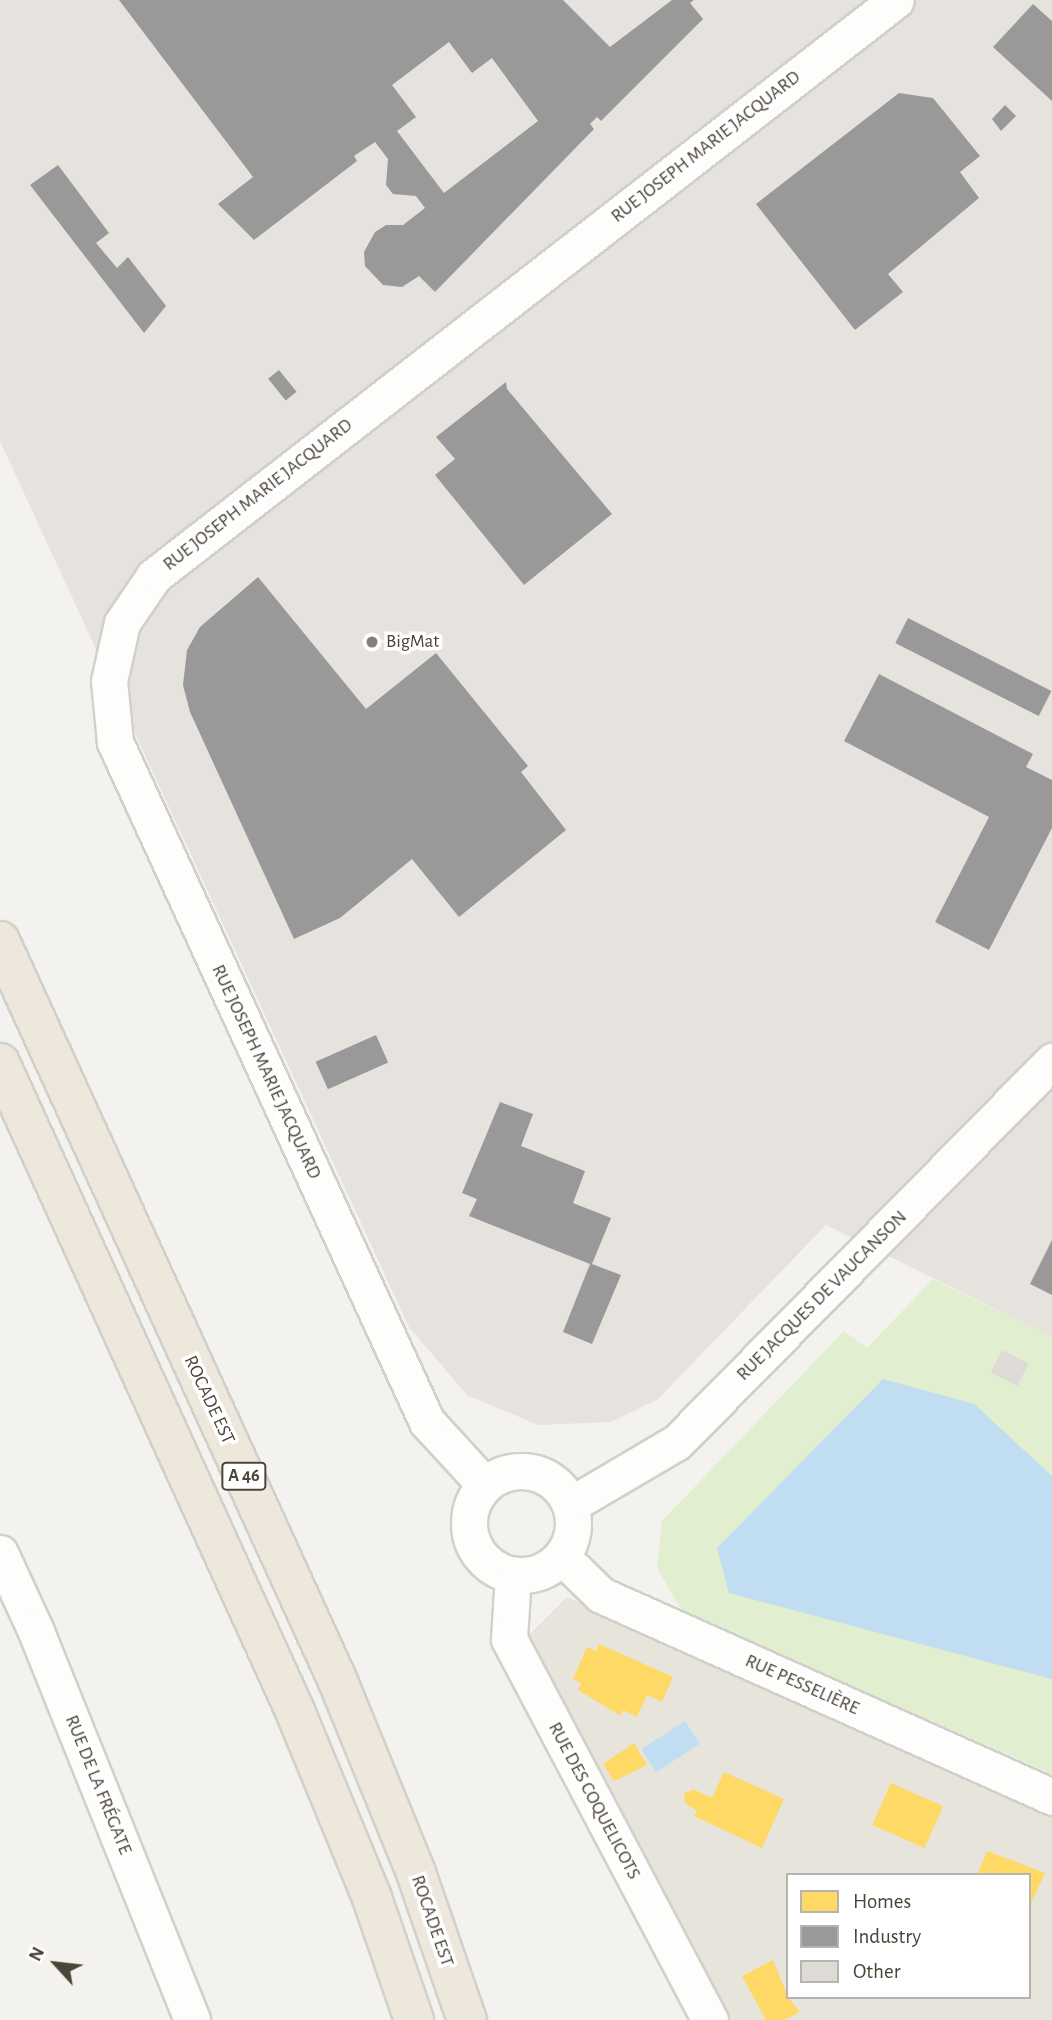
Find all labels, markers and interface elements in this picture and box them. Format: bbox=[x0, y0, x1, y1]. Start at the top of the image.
street label: RUE JOSEPH MARIE JACQUARD bbox=[607, 66, 805, 228]
street label: RUE JOSEPH MARIE JACQUARD bbox=[159, 414, 357, 576]
place label: BigMat bbox=[386, 631, 439, 653]
marker: BigMat bbox=[364, 634, 380, 650]
street label: RUE JOSEPH MARIE JACQUARD bbox=[206, 961, 326, 1183]
street label: RUE JACQUES DE VAUCANSON bbox=[732, 1206, 912, 1386]
street label: ROCADE EST bbox=[179, 1352, 239, 1448]
road number: A 46 bbox=[221, 1462, 267, 1490]
street label: RUE PESSELIÈRE bbox=[741, 1650, 863, 1720]
street label: RUE DE LA FRÉGATE bbox=[60, 1712, 136, 1858]
street label: RUE DES COQUELICOTS bbox=[543, 1718, 645, 1884]
street label: ROCADE EST bbox=[406, 1872, 458, 1970]
legend bbox=[786, 1873, 1031, 1999]
text: Homes bbox=[853, 1891, 911, 1912]
text: Industry bbox=[853, 1926, 921, 1947]
north arrow bbox=[21, 1929, 91, 1999]
text: N bbox=[25, 1944, 48, 1964]
text: Other bbox=[853, 1961, 900, 1982]

